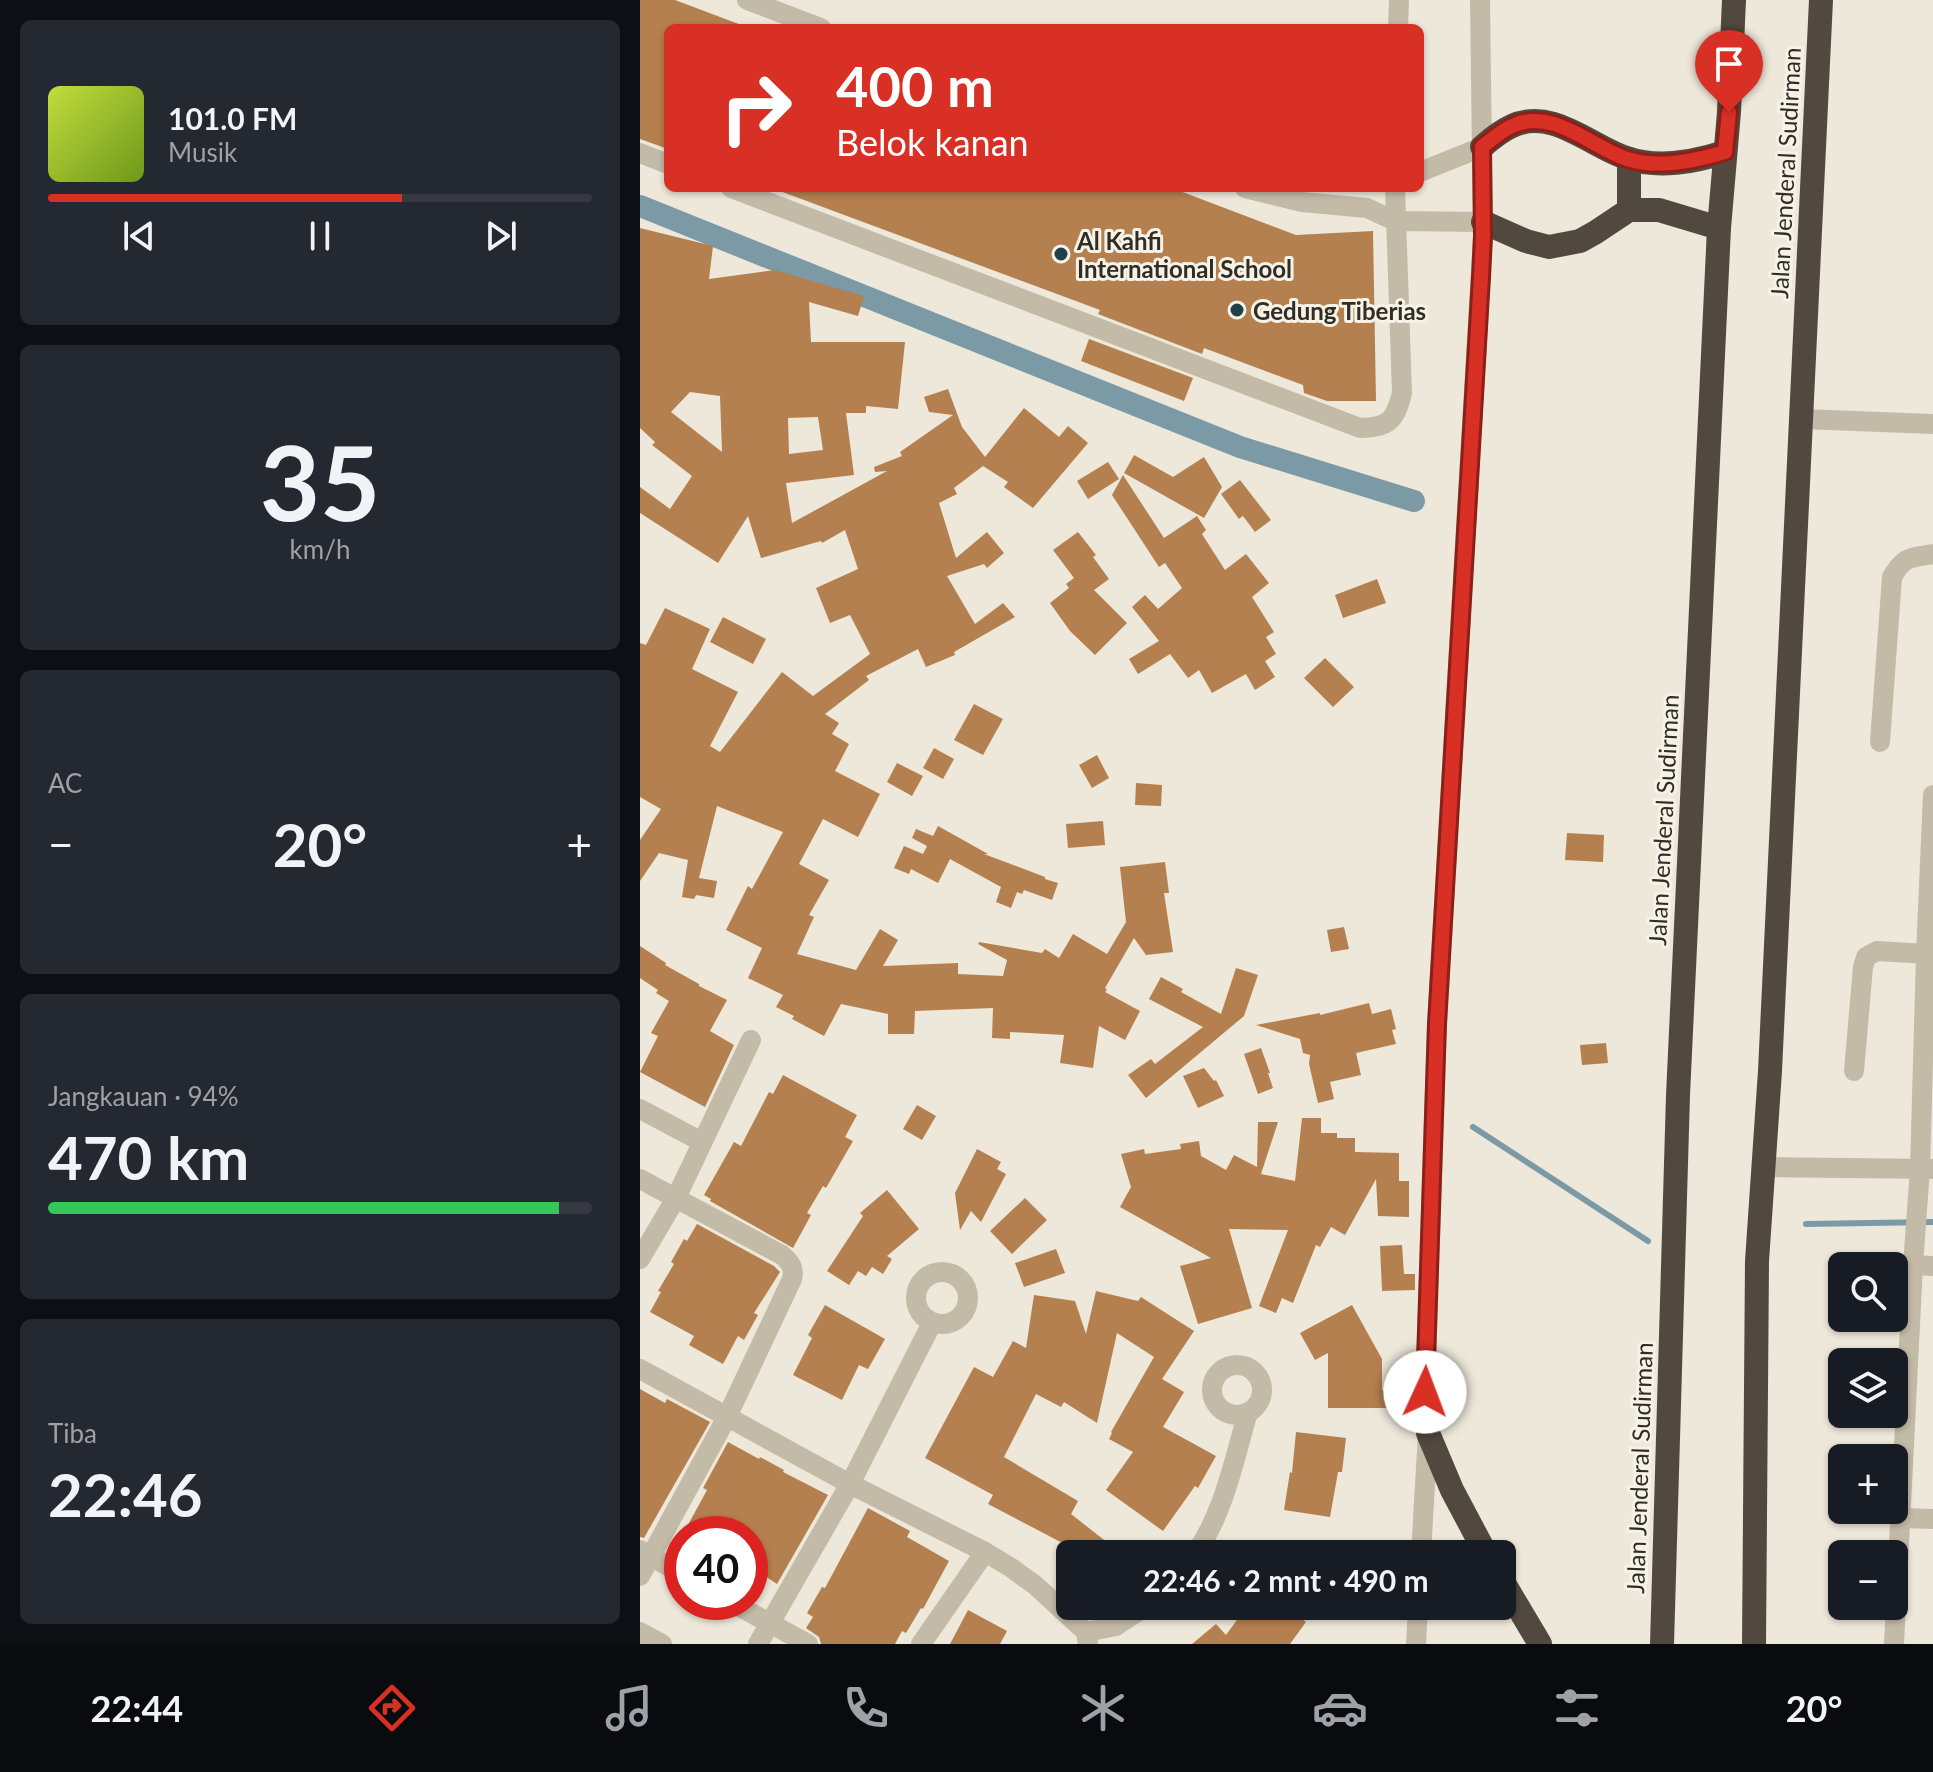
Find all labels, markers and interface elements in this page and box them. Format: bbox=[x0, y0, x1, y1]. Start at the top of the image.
pin bbox=[1695, 30, 1763, 112]
icon: arrive bbox=[1707, 42, 1751, 86]
street label: Jalan Jenderal Sudirman bbox=[1764, 47, 1806, 299]
text: 400 m bbox=[836, 52, 994, 119]
icon: right bbox=[704, 56, 808, 160]
text: 101.0 FM bbox=[168, 100, 297, 136]
text: Belok kanan bbox=[836, 120, 1029, 164]
text: Musik bbox=[168, 136, 237, 168]
icon: previous bbox=[117, 214, 161, 258]
icon: pause bbox=[298, 214, 342, 258]
icon: next bbox=[479, 214, 523, 258]
place label: Al Kahfi International School bbox=[1076, 226, 1292, 283]
marker: Al Kahfi International School bbox=[1052, 245, 1070, 263]
place label: Gedung Tiberias bbox=[1253, 296, 1426, 325]
marker: Gedung Tiberias bbox=[1228, 301, 1246, 319]
text: 35 bbox=[260, 418, 380, 543]
text: km/h bbox=[290, 533, 350, 565]
street label: Jalan Jenderal Sudirman bbox=[1642, 694, 1684, 946]
text: AC bbox=[48, 767, 83, 799]
text: 20° bbox=[273, 808, 367, 880]
text: − bbox=[48, 818, 74, 870]
text: + bbox=[566, 818, 592, 870]
text: Jangkauan · 94% bbox=[48, 1080, 239, 1112]
text: 470 km bbox=[48, 1121, 249, 1193]
map controls bbox=[1828, 1252, 1908, 1620]
button: search bbox=[1828, 1252, 1908, 1332]
street label: Jalan Jenderal Sudirman bbox=[1620, 1342, 1658, 1594]
button: layers bbox=[1828, 1348, 1908, 1428]
position arrow bbox=[1383, 1350, 1467, 1434]
text: Tiba bbox=[48, 1417, 97, 1449]
button: + bbox=[1828, 1444, 1908, 1524]
text: 22:46 bbox=[48, 1458, 203, 1530]
speed limit sign: 40 bbox=[664, 1516, 768, 1620]
button: − bbox=[1828, 1540, 1908, 1620]
text: 22:46 · 2 mnt · 490 m bbox=[1143, 1562, 1429, 1598]
icon: directions bbox=[364, 1680, 420, 1736]
icon: music bbox=[601, 1680, 657, 1736]
icon: phone bbox=[838, 1680, 894, 1736]
icon: climate bbox=[1075, 1680, 1131, 1736]
icon: car bbox=[1312, 1680, 1368, 1736]
icon: filters bbox=[1549, 1680, 1605, 1736]
text: 22:44 bbox=[90, 1686, 183, 1730]
text: 20° bbox=[1786, 1686, 1842, 1730]

